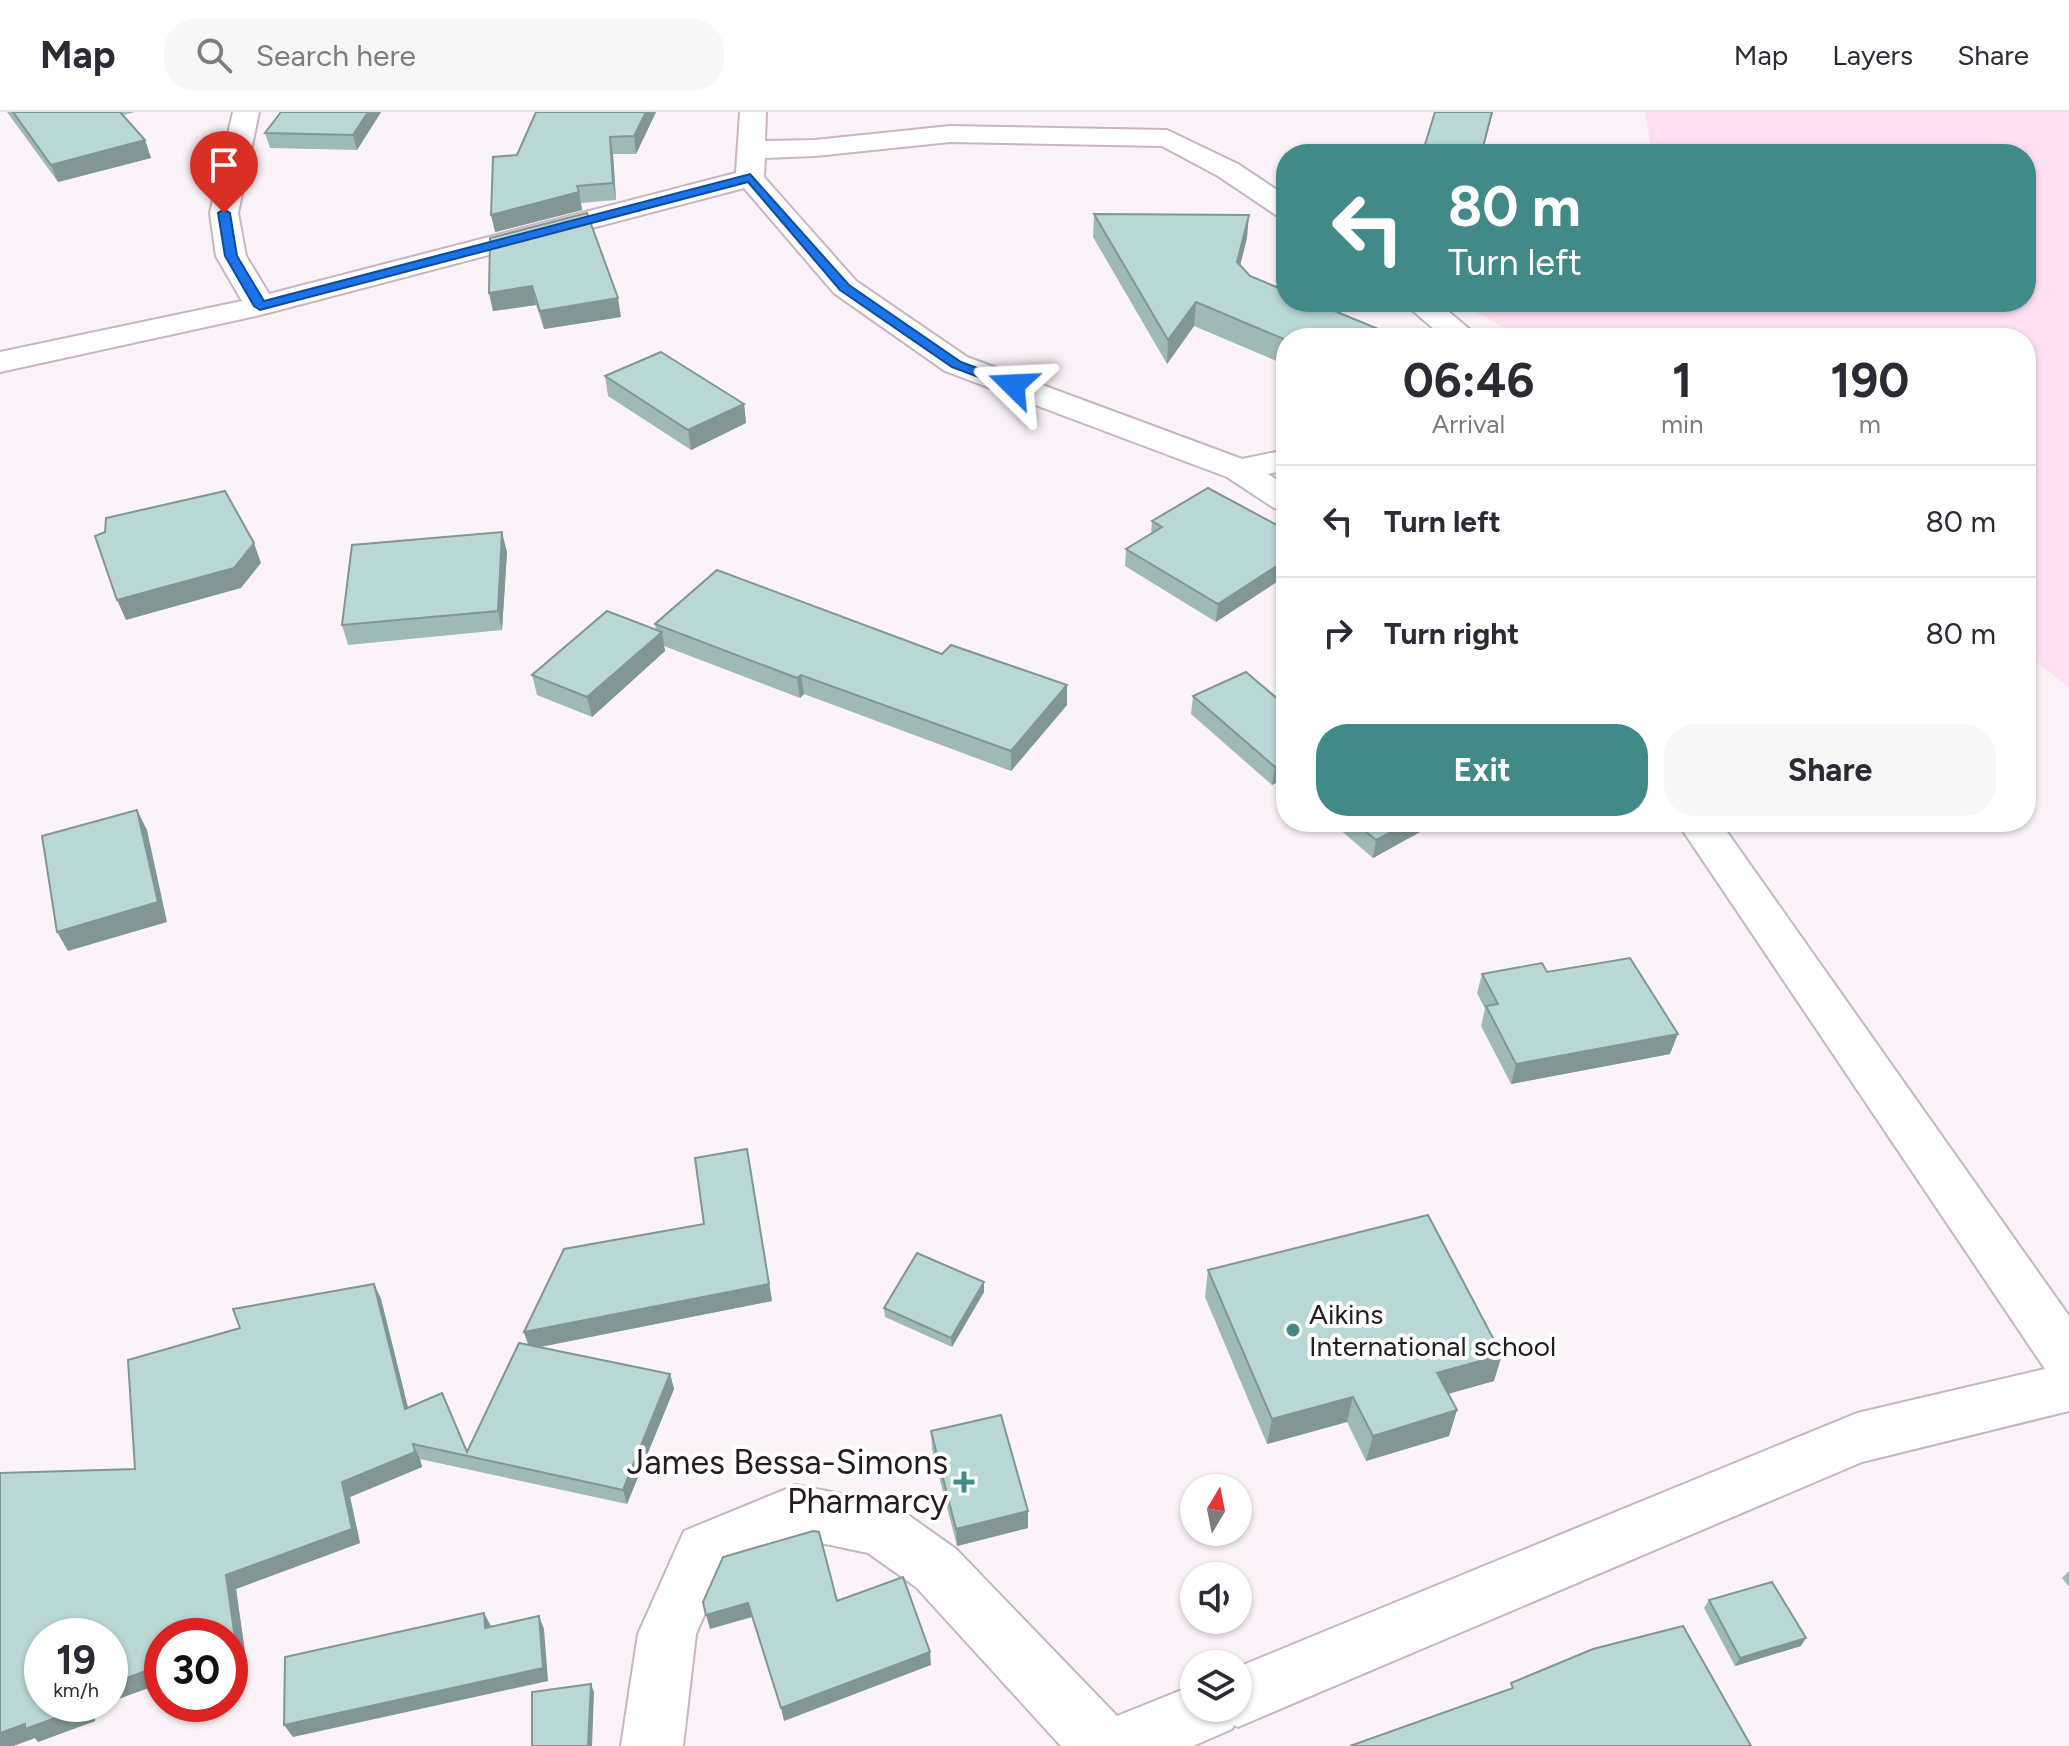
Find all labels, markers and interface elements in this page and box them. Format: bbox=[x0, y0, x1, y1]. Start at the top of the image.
search box bbox=[164, 19, 724, 91]
text: Map bbox=[40, 32, 116, 78]
icon: search bbox=[192, 33, 236, 77]
text: Search here bbox=[256, 37, 416, 74]
text: Map bbox=[1734, 38, 1788, 72]
text: Layers bbox=[1832, 38, 1913, 72]
text: Share bbox=[1957, 38, 2029, 72]
pin bbox=[190, 131, 258, 213]
icon: arrive bbox=[202, 143, 246, 187]
text: 80 m bbox=[1448, 173, 1581, 240]
icon: left bbox=[1316, 176, 1420, 280]
text: Turn left bbox=[1448, 241, 1582, 284]
position arrow bbox=[971, 343, 1055, 427]
text: 06:46 bbox=[1403, 351, 1534, 409]
text: 1 bbox=[1672, 351, 1692, 409]
text: 190 bbox=[1830, 351, 1909, 409]
text: Arrival bbox=[1432, 408, 1505, 440]
text: min bbox=[1661, 408, 1704, 440]
text: m bbox=[1859, 408, 1881, 440]
icon: left bbox=[1316, 499, 1360, 543]
text: Turn left bbox=[1384, 503, 1501, 540]
text: 80 m bbox=[1925, 503, 1996, 540]
icon: right bbox=[1316, 611, 1360, 655]
text: Turn right bbox=[1384, 615, 1519, 652]
text: 80 m bbox=[1925, 615, 1996, 652]
button: Exit bbox=[1316, 724, 1648, 816]
button: Share bbox=[1664, 724, 1996, 816]
place label: Aikins International school bbox=[1309, 1297, 1556, 1363]
marker: Aikins International school bbox=[1284, 1321, 1302, 1339]
place label: James Bessa-Simons Pharmarcy bbox=[627, 1442, 948, 1522]
marker: James Bessa-Simons Pharmarcy bbox=[955, 1473, 973, 1491]
north arrow bbox=[1180, 1474, 1252, 1546]
map controls bbox=[1180, 1474, 1252, 1722]
button: sound bbox=[1180, 1562, 1252, 1634]
speed limit sign: 30 bbox=[144, 1618, 248, 1722]
text: 19 bbox=[56, 1636, 96, 1684]
button: layers bbox=[1180, 1650, 1252, 1722]
text: km/h bbox=[53, 1678, 99, 1702]

